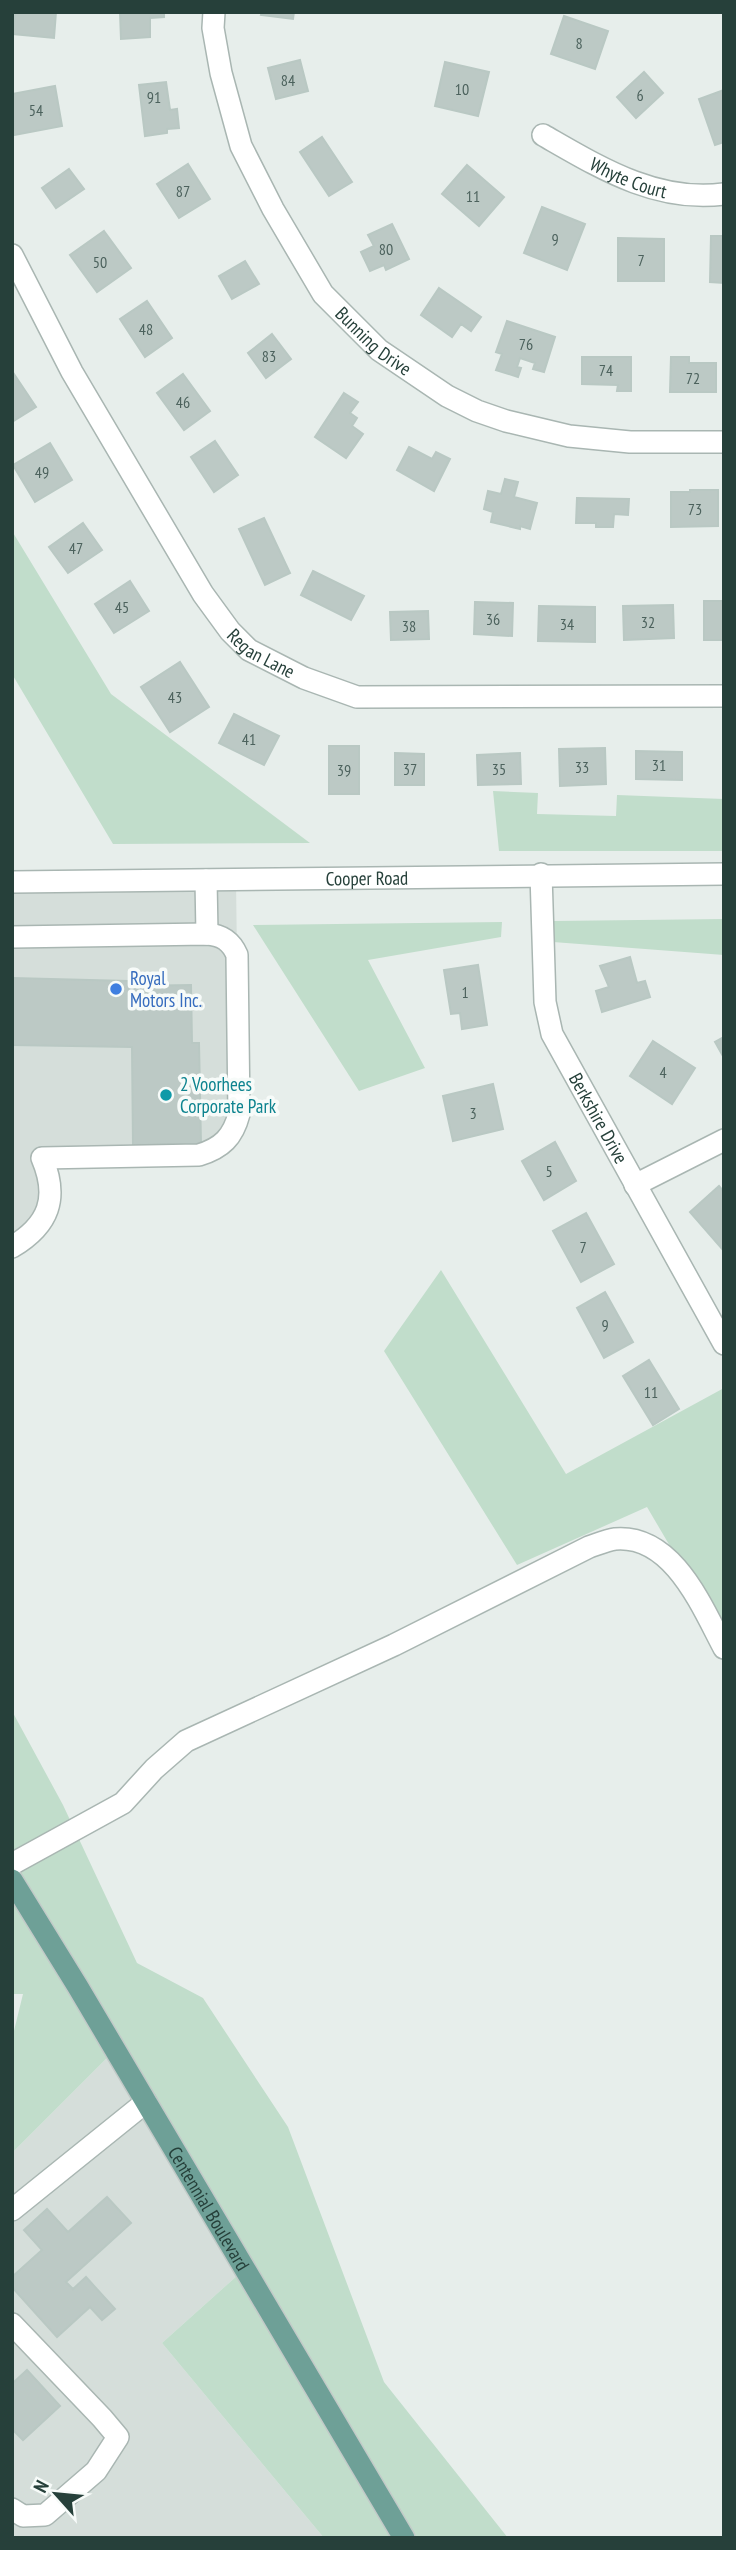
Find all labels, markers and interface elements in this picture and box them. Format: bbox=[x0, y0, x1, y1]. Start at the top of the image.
house number: 8 bbox=[575, 33, 583, 53]
house number: 84 bbox=[281, 70, 295, 90]
house number: 10 bbox=[455, 79, 469, 99]
house number: 6 bbox=[636, 85, 644, 105]
house number: 91 bbox=[147, 87, 161, 107]
house number: 54 bbox=[29, 100, 43, 120]
street label: Whyte Court bbox=[586, 152, 670, 203]
house number: 87 bbox=[176, 181, 190, 201]
house number: 11 bbox=[466, 186, 480, 206]
house number: 9 bbox=[551, 229, 559, 249]
house number: 80 bbox=[379, 239, 393, 259]
house number: 7 bbox=[637, 250, 645, 270]
house number: 50 bbox=[93, 252, 107, 272]
street label: Bunning Drive bbox=[331, 302, 416, 381]
house number: 48 bbox=[139, 319, 153, 339]
house number: 76 bbox=[519, 334, 533, 354]
house number: 83 bbox=[262, 346, 276, 366]
house number: 74 bbox=[599, 360, 613, 380]
house number: 72 bbox=[686, 368, 700, 388]
house number: 46 bbox=[176, 392, 190, 412]
house number: 49 bbox=[35, 462, 49, 482]
house number: 73 bbox=[688, 499, 702, 519]
house number: 47 bbox=[69, 538, 83, 558]
house number: 45 bbox=[115, 597, 129, 617]
house number: 36 bbox=[486, 609, 500, 629]
house number: 32 bbox=[641, 612, 655, 632]
house number: 34 bbox=[560, 614, 574, 634]
house number: 38 bbox=[402, 616, 416, 636]
street label: Regan Lane bbox=[222, 623, 299, 683]
house number: 43 bbox=[168, 687, 182, 707]
house number: 41 bbox=[242, 729, 256, 749]
house number: 31 bbox=[652, 755, 666, 775]
house number: 33 bbox=[575, 757, 589, 777]
house number: 37 bbox=[403, 759, 417, 779]
house number: 35 bbox=[492, 759, 506, 779]
house number: 39 bbox=[337, 760, 351, 780]
street label: Cooper Road bbox=[326, 866, 408, 890]
place label: Royal Motors Inc. bbox=[130, 966, 202, 1012]
marker: Royal Motors Inc. bbox=[108, 981, 124, 997]
house number: 1 bbox=[461, 982, 469, 1002]
house number: 4 bbox=[659, 1062, 667, 1082]
street label: Berkshire Drive bbox=[564, 1069, 633, 1168]
place label: 2 Voorhees Corporate Park bbox=[180, 1072, 277, 1118]
marker: 2 Voorhees Corporate Park bbox=[158, 1087, 174, 1103]
house number: 3 bbox=[469, 1103, 477, 1123]
house number: 5 bbox=[545, 1161, 553, 1181]
house number: 7 bbox=[579, 1237, 587, 1257]
house number: 9 bbox=[601, 1315, 609, 1335]
house number: 11 bbox=[644, 1382, 658, 1402]
street label: Centennial Boulevard bbox=[163, 2142, 255, 2275]
north arrow bbox=[21, 2459, 91, 2529]
text: N bbox=[28, 2476, 54, 2496]

